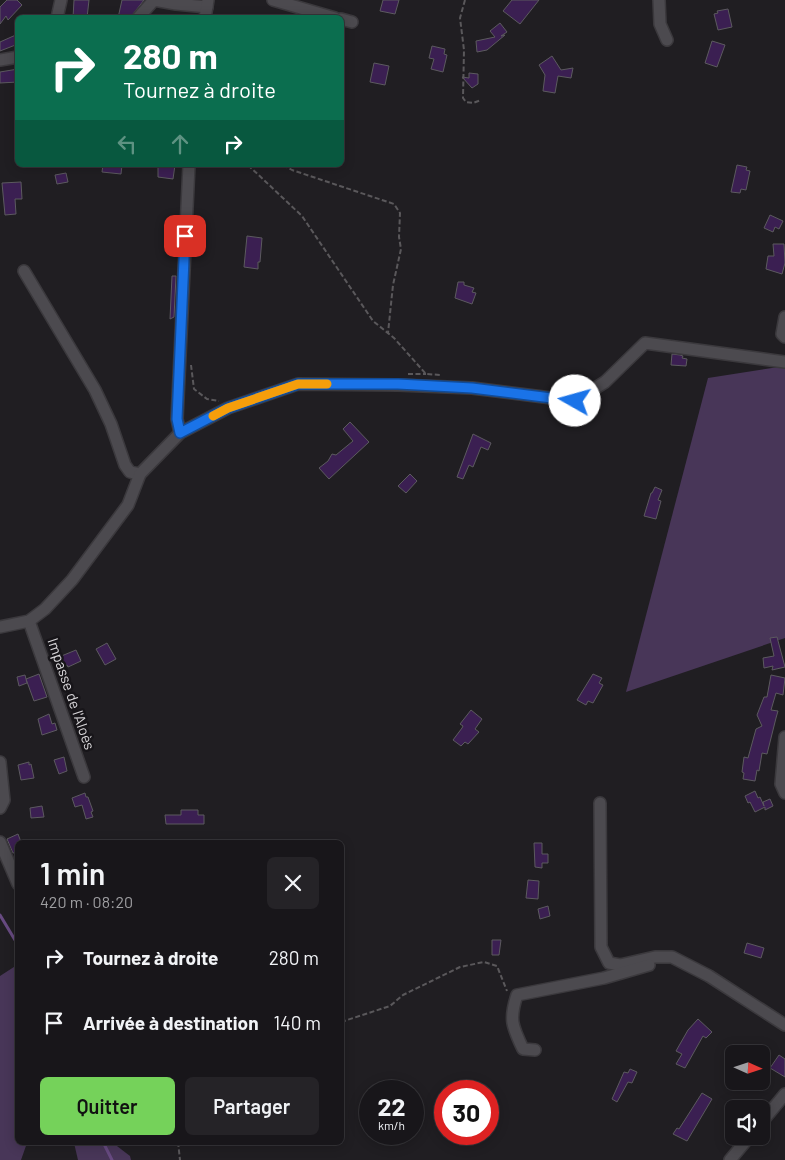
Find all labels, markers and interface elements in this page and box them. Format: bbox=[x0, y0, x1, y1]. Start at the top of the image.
text: 280 m bbox=[123, 34, 218, 76]
icon: right bbox=[40, 35, 105, 100]
text: Tournez à droite bbox=[123, 76, 276, 102]
icon: left bbox=[113, 130, 141, 158]
icon: ahead bbox=[166, 130, 194, 158]
icon: right bbox=[219, 130, 247, 158]
pin bbox=[164, 215, 206, 257]
icon: arrive bbox=[171, 222, 199, 250]
position arrow bbox=[548, 374, 600, 426]
street label: Impasse de l'Aloès bbox=[44, 635, 99, 752]
text: 1 min bbox=[40, 855, 105, 891]
button: close bbox=[267, 857, 319, 909]
text: 420 m · 08:20 bbox=[40, 892, 133, 911]
icon: right bbox=[40, 944, 68, 972]
text: Tournez à droite bbox=[83, 946, 219, 969]
text: 280 m bbox=[269, 946, 319, 969]
icon: arrive bbox=[40, 1009, 68, 1037]
text: Arrivée à destination bbox=[83, 1011, 259, 1034]
text: 140 m bbox=[274, 1011, 321, 1034]
north arrow bbox=[725, 1045, 770, 1090]
map controls bbox=[725, 1045, 770, 1145]
button: Quitter bbox=[40, 1077, 175, 1135]
button: Partager bbox=[185, 1077, 319, 1135]
speed limit sign: 30 bbox=[434, 1080, 499, 1145]
text: 22 bbox=[377, 1091, 406, 1121]
button: sound bbox=[725, 1100, 770, 1145]
text: km/h bbox=[378, 1118, 405, 1132]

